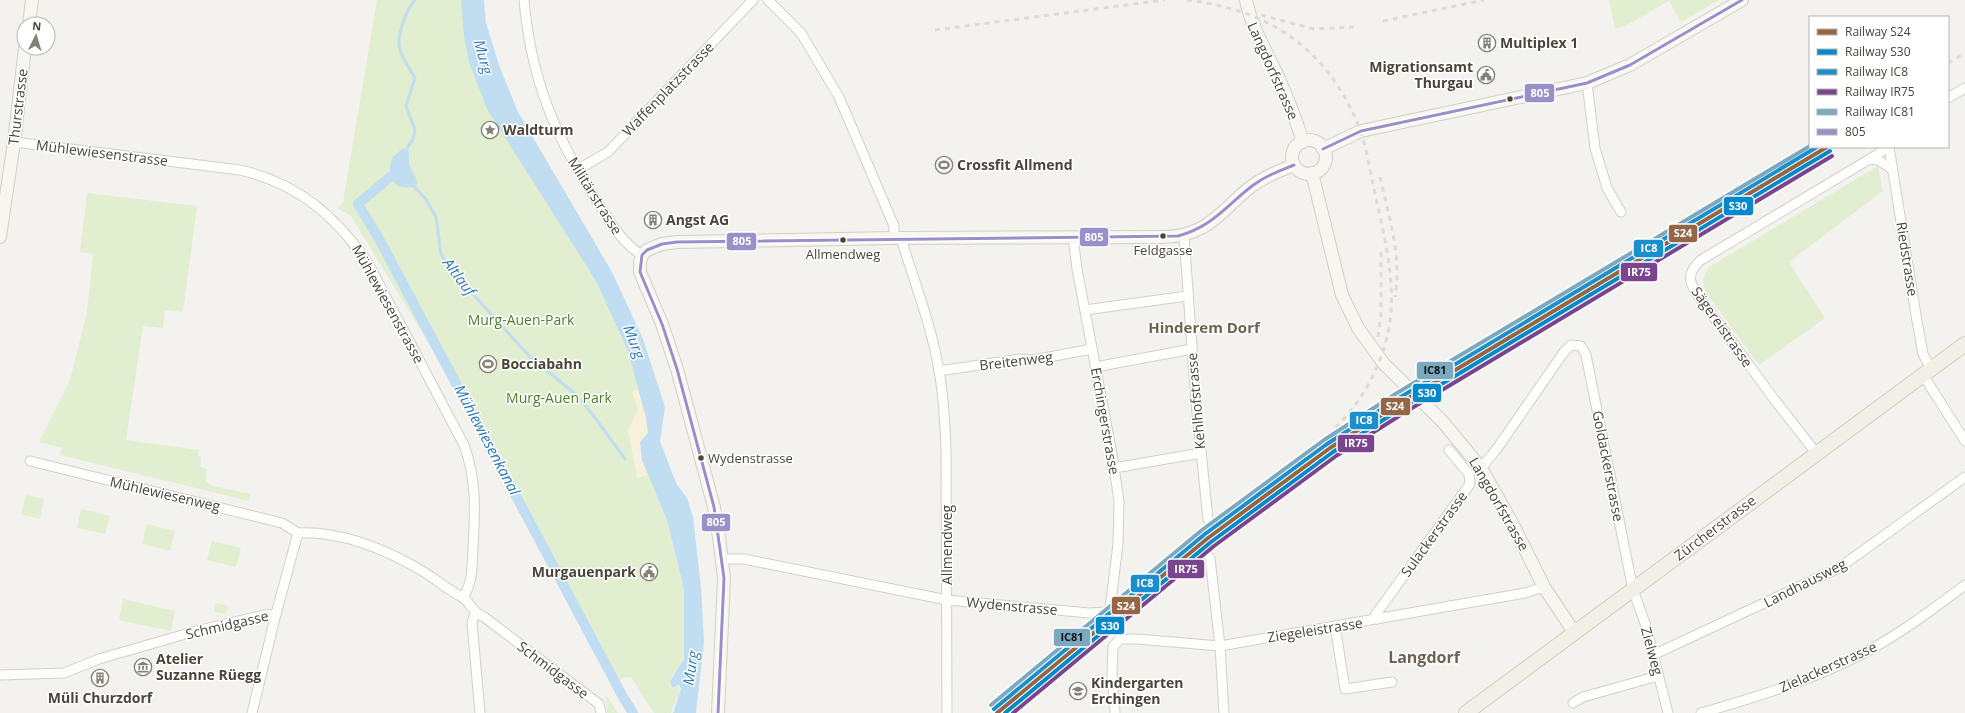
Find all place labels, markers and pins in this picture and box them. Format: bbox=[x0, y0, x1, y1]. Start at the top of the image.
building icon: Multiplex 1 bbox=[1477, 33, 1497, 53]
place label: Multiplex 1 bbox=[1500, 33, 1578, 52]
place label: Migrationsamt Thurgau bbox=[1369, 57, 1473, 92]
public building icon: Migrationsamt Thurgau bbox=[1476, 65, 1496, 85]
unlabelled marker bbox=[1505, 94, 1515, 104]
place icon: Waldturm bbox=[480, 120, 500, 140]
place label: Waldturm bbox=[503, 120, 574, 139]
sports icon: Crossfit Allmend bbox=[934, 155, 954, 175]
place label: Crossfit Allmend bbox=[957, 155, 1073, 174]
building icon: Angst AG bbox=[643, 210, 663, 230]
place label: Angst AG bbox=[666, 210, 729, 229]
marker: Feldgasse bbox=[1158, 231, 1168, 241]
marker: Allmendweg bbox=[838, 235, 848, 245]
place label: Feldgasse bbox=[1133, 241, 1193, 259]
place label: Allmendweg bbox=[806, 245, 880, 263]
sports icon: Bocciabahn bbox=[478, 354, 498, 374]
place label: Bocciabahn bbox=[501, 354, 582, 373]
place label: Wydenstrasse bbox=[708, 449, 793, 467]
marker: Wydenstrasse bbox=[696, 453, 706, 463]
place label: Murgauenpark bbox=[532, 562, 636, 581]
public building icon: Murgauenpark bbox=[639, 562, 659, 582]
place label: Atelier Suzanne Rüegg bbox=[156, 649, 261, 684]
museum icon: Atelier Suzanne Rüegg bbox=[133, 657, 153, 677]
building icon: Müli Churzdorf bbox=[90, 668, 110, 688]
place label: Kindergarten Erchingen bbox=[1091, 673, 1184, 708]
school or university icon: Kindergarten Erchingen bbox=[1068, 681, 1088, 701]
place label: Müli Churzdorf bbox=[48, 688, 154, 707]

